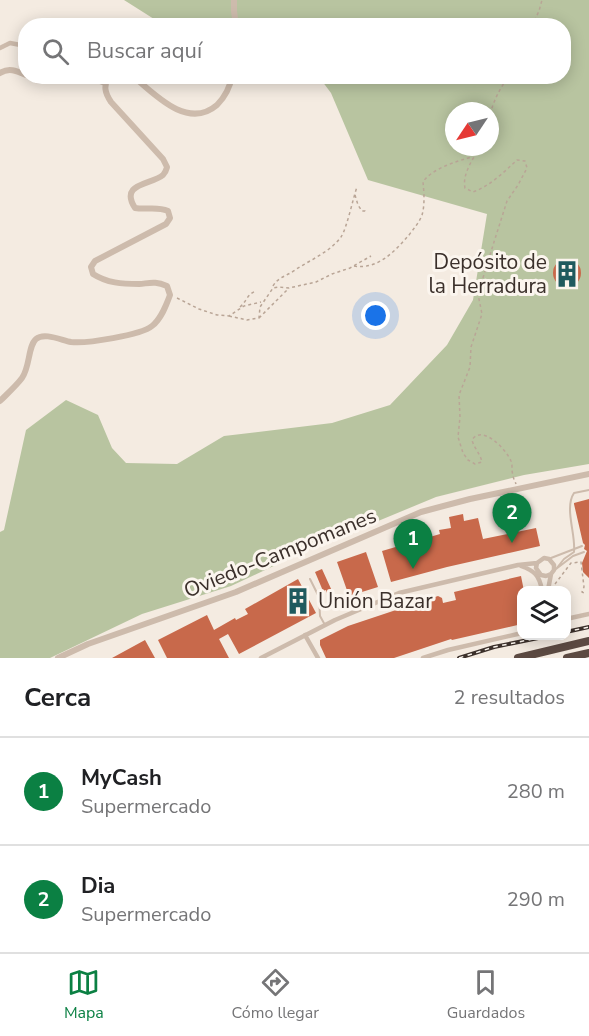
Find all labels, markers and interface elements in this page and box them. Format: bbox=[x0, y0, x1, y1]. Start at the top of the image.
search box bbox=[18, 18, 571, 84]
icon: search bbox=[39, 35, 72, 68]
text: Buscar aquí bbox=[87, 36, 202, 66]
north arrow bbox=[445, 102, 499, 156]
place label: Depósito de la Herradura bbox=[428, 248, 547, 300]
building icon: Depósito de la Herradura bbox=[552, 259, 582, 289]
your location bbox=[361, 301, 390, 330]
pin: 2 bbox=[492, 494, 532, 543]
street label: Oviedo-Campomanes bbox=[180, 502, 380, 604]
pin: 1 bbox=[394, 520, 432, 569]
building icon: Unión Bazar bbox=[283, 586, 313, 616]
map controls bbox=[517, 586, 571, 640]
button: layers bbox=[517, 586, 571, 640]
place label: Unión Bazar bbox=[318, 587, 433, 615]
text: Cerca bbox=[24, 680, 91, 715]
text: 2 resultados bbox=[454, 684, 565, 711]
text: MyCash bbox=[81, 763, 162, 793]
text: 1 bbox=[38, 778, 50, 805]
text: 280 m bbox=[507, 778, 565, 805]
text: Supermercado bbox=[81, 793, 211, 820]
text: Dia bbox=[81, 871, 115, 901]
text: 2 bbox=[38, 886, 50, 913]
text: 290 m bbox=[507, 886, 565, 913]
text: Supermercado bbox=[81, 901, 211, 928]
tab: Mapa bbox=[64, 966, 104, 1024]
tab: Cómo llegar bbox=[232, 966, 319, 1024]
tab: Guardados bbox=[447, 966, 525, 1024]

